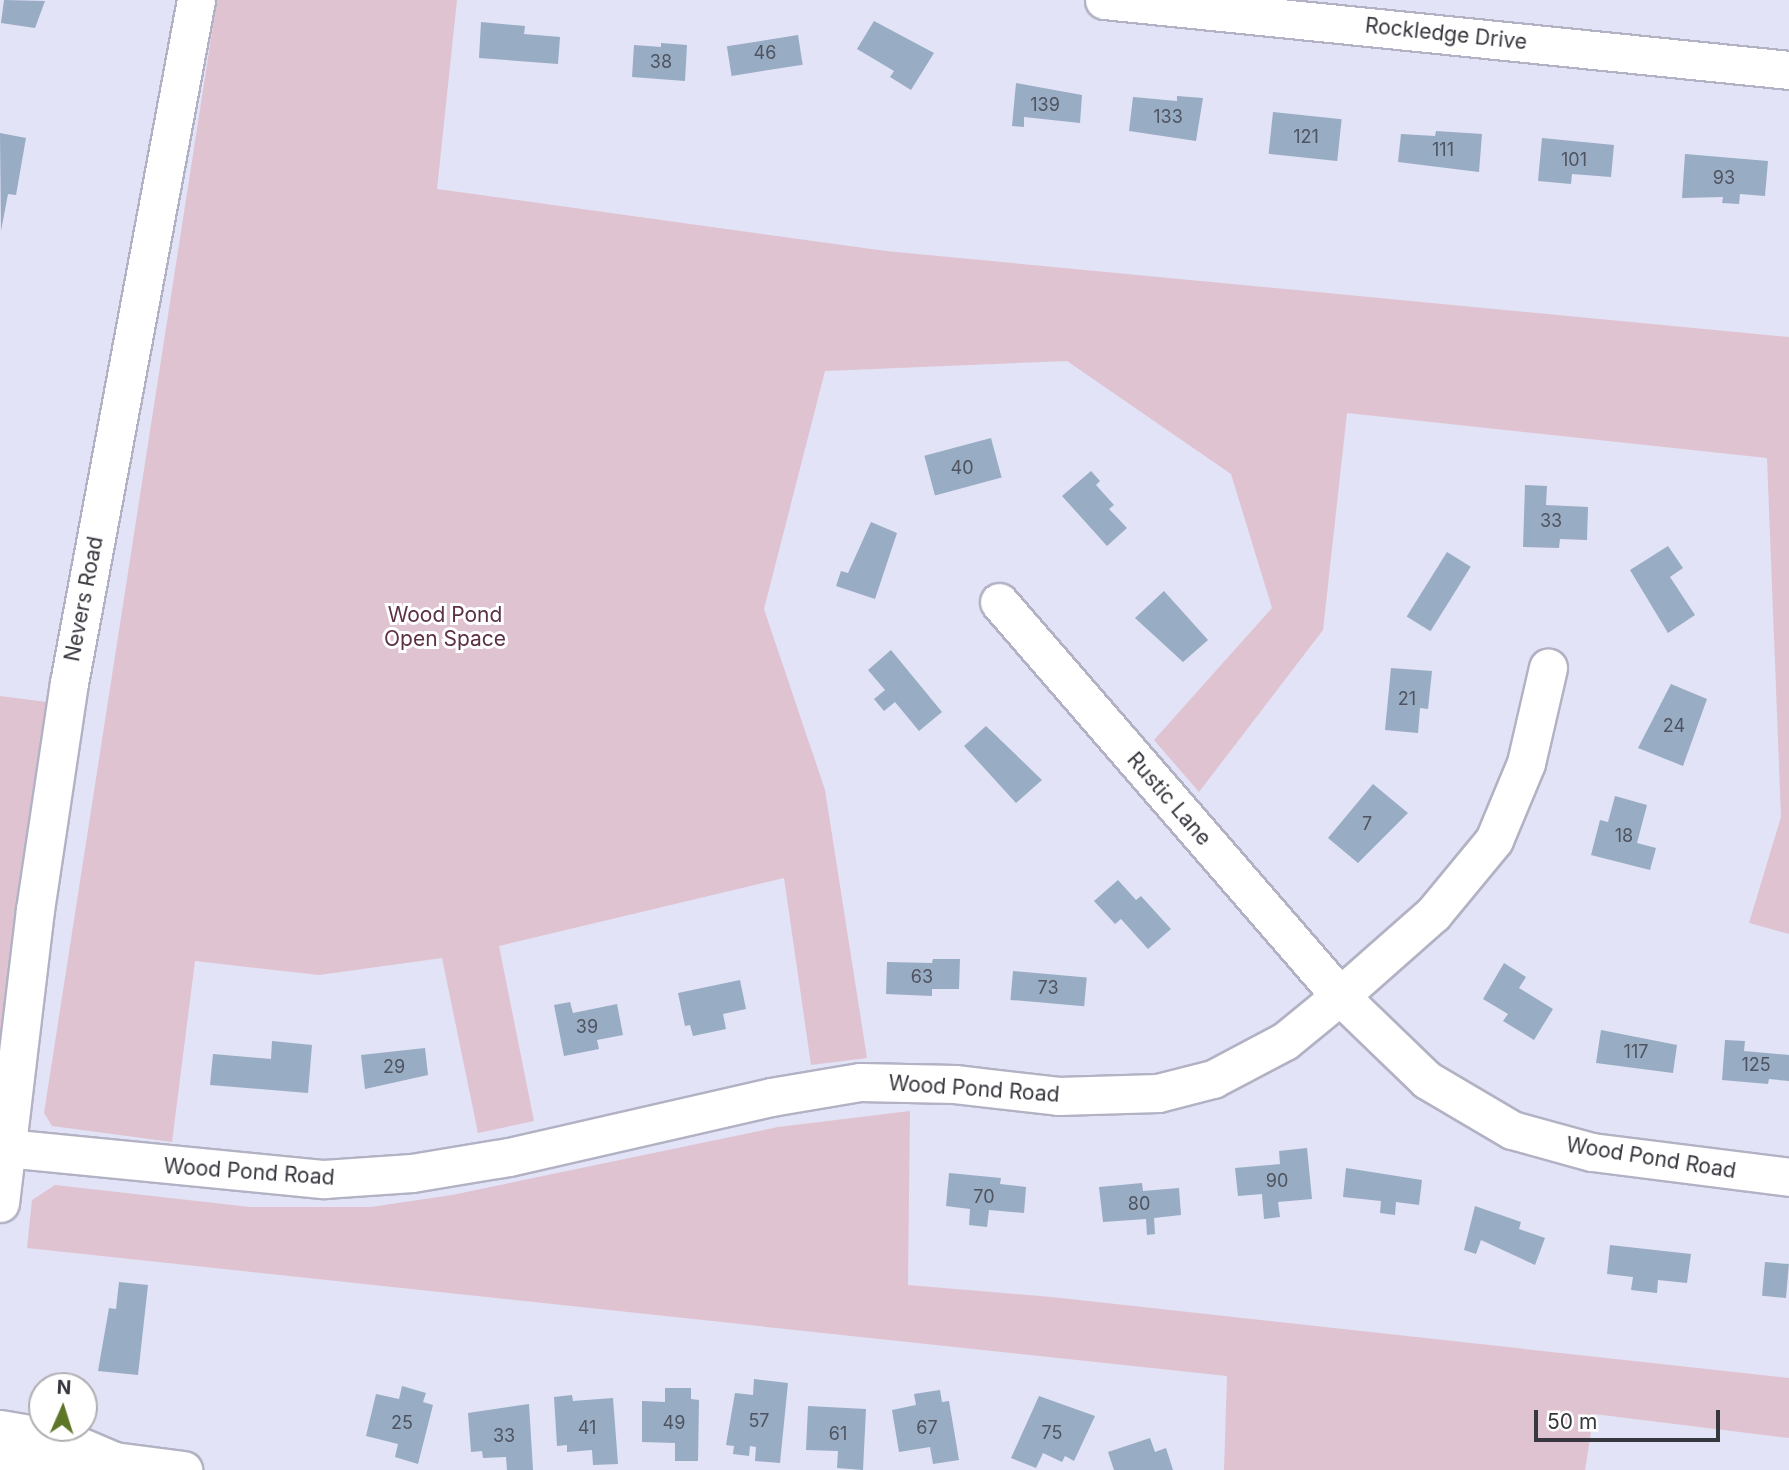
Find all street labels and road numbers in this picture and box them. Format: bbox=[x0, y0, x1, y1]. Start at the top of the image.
street label: Rockledge Drive bbox=[1364, 13, 1528, 55]
street label: Nevers Road bbox=[60, 534, 108, 664]
street label: Rustic Lane bbox=[1122, 747, 1216, 851]
street label: Wood Pond Road bbox=[888, 1070, 1060, 1108]
street label: Wood Pond Road bbox=[1564, 1132, 1738, 1184]
street label: Wood Pond Road bbox=[163, 1153, 335, 1191]

